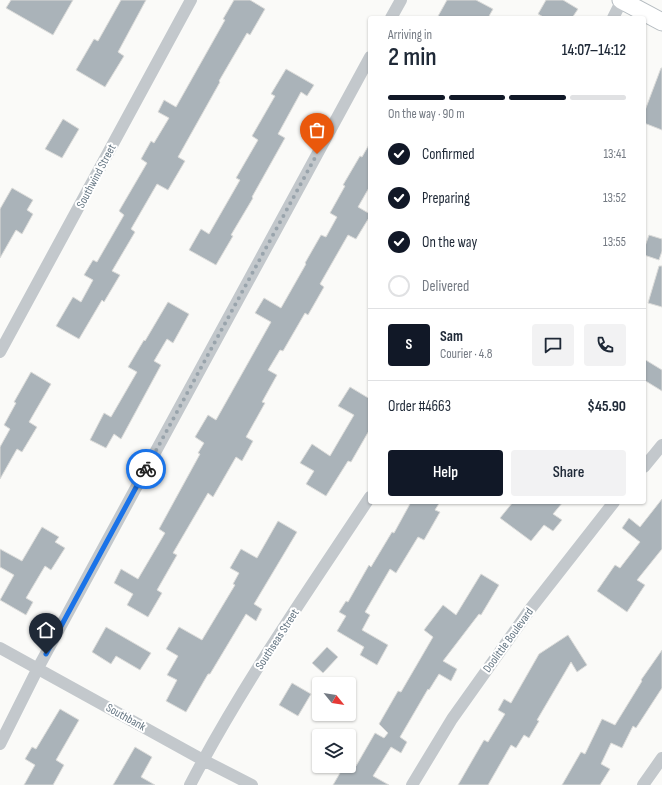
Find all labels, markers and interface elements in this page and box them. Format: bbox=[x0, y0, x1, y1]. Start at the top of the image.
text: Arriving in bbox=[388, 27, 432, 43]
text: 14:07–14:12 bbox=[562, 41, 626, 60]
text: 2 min bbox=[388, 42, 437, 73]
text: On the way · 90 m bbox=[388, 106, 465, 122]
pin bbox=[300, 113, 334, 154]
icon: bag bbox=[306, 119, 328, 141]
street label: Southwind Street bbox=[73, 141, 120, 211]
icon: check bbox=[388, 143, 410, 165]
text: Confirmed bbox=[422, 145, 475, 164]
text: 13:41 bbox=[604, 146, 626, 162]
icon: check bbox=[388, 187, 410, 209]
text: Preparing bbox=[422, 189, 470, 208]
text: 13:52 bbox=[603, 190, 626, 206]
icon: check bbox=[388, 231, 410, 253]
text: On the way bbox=[422, 233, 477, 252]
text: 13:55 bbox=[603, 234, 626, 250]
text: Delivered bbox=[422, 277, 469, 296]
button: chat bbox=[532, 324, 574, 366]
button: phone bbox=[584, 324, 626, 366]
text: Sam bbox=[440, 327, 463, 346]
text: S bbox=[406, 335, 412, 354]
text: Courier · 4.8 bbox=[440, 346, 492, 362]
text: Order #4663 bbox=[388, 397, 451, 416]
text: $45.90 bbox=[587, 397, 626, 416]
courier bbox=[126, 449, 166, 489]
button: Help bbox=[388, 450, 503, 496]
button: Share bbox=[511, 450, 626, 496]
icon: bike bbox=[135, 458, 157, 480]
street label: Doolittle Boulevard bbox=[480, 605, 537, 676]
street label: Southseas Street bbox=[252, 606, 303, 672]
pin bbox=[29, 613, 63, 654]
icon: home bbox=[35, 619, 57, 641]
north arrow bbox=[312, 677, 356, 721]
map controls bbox=[312, 677, 356, 773]
street label: Southbank bbox=[103, 700, 149, 735]
button: layers bbox=[312, 729, 356, 773]

